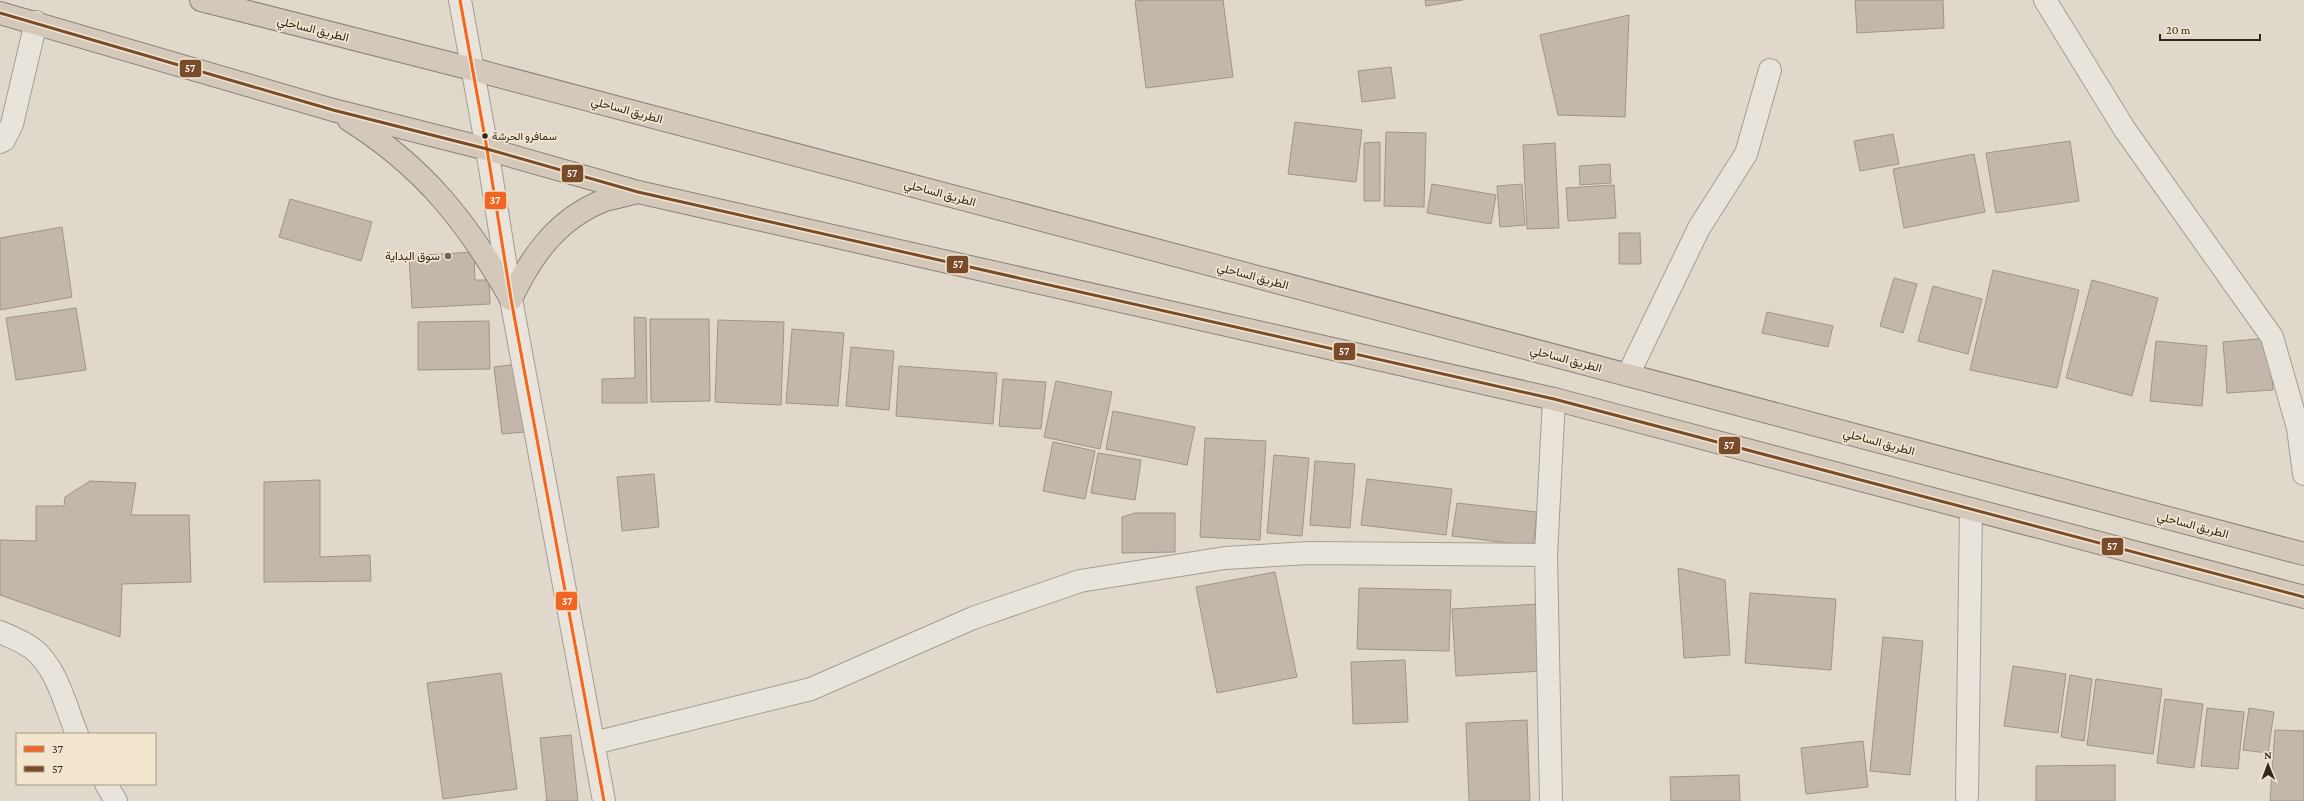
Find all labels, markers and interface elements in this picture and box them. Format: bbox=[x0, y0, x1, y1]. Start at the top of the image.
street label: الطريق الساحلي bbox=[275, 13, 350, 48]
scale bar bbox=[2160, 16, 2260, 42]
text: 20 m bbox=[2166, 23, 2191, 37]
line badge: 57 bbox=[179, 59, 202, 78]
text: 57 bbox=[185, 62, 195, 74]
street label: الطريق الساحلي bbox=[589, 94, 664, 129]
place label: سمافرو الحرشة bbox=[492, 130, 557, 143]
marker: سمافرو الحرشة bbox=[480, 131, 490, 141]
line badge: 57 bbox=[561, 164, 584, 183]
text: 57 bbox=[567, 167, 577, 179]
street label: الطريق الساحلي bbox=[902, 177, 977, 212]
line badge: 37 bbox=[484, 191, 507, 210]
text: 37 bbox=[490, 194, 500, 206]
place label: سوق البداية bbox=[385, 249, 440, 264]
marker: سوق البداية bbox=[443, 251, 453, 261]
line badge: 57 bbox=[946, 255, 969, 274]
text: 57 bbox=[953, 258, 963, 270]
street label: الطريق الساحلي bbox=[1215, 260, 1290, 295]
line badge: 57 bbox=[1333, 342, 1356, 361]
street label: الطريق الساحلي bbox=[1528, 343, 1603, 378]
text: 57 bbox=[1339, 345, 1349, 357]
street label: الطريق الساحلي bbox=[1841, 426, 1916, 461]
line badge: 57 bbox=[1718, 436, 1741, 455]
text: 57 bbox=[1724, 439, 1734, 451]
street label: الطريق الساحلي bbox=[2155, 509, 2230, 544]
line badge: 57 bbox=[2101, 537, 2124, 556]
text: 57 bbox=[2107, 540, 2117, 552]
line badge: 37 bbox=[555, 591, 578, 611]
text: 37 bbox=[562, 595, 572, 607]
legend bbox=[16, 733, 156, 785]
text: 37 bbox=[52, 742, 64, 756]
north arrow bbox=[2248, 745, 2288, 785]
text: N bbox=[2264, 749, 2272, 761]
text: 57 bbox=[52, 762, 63, 776]

